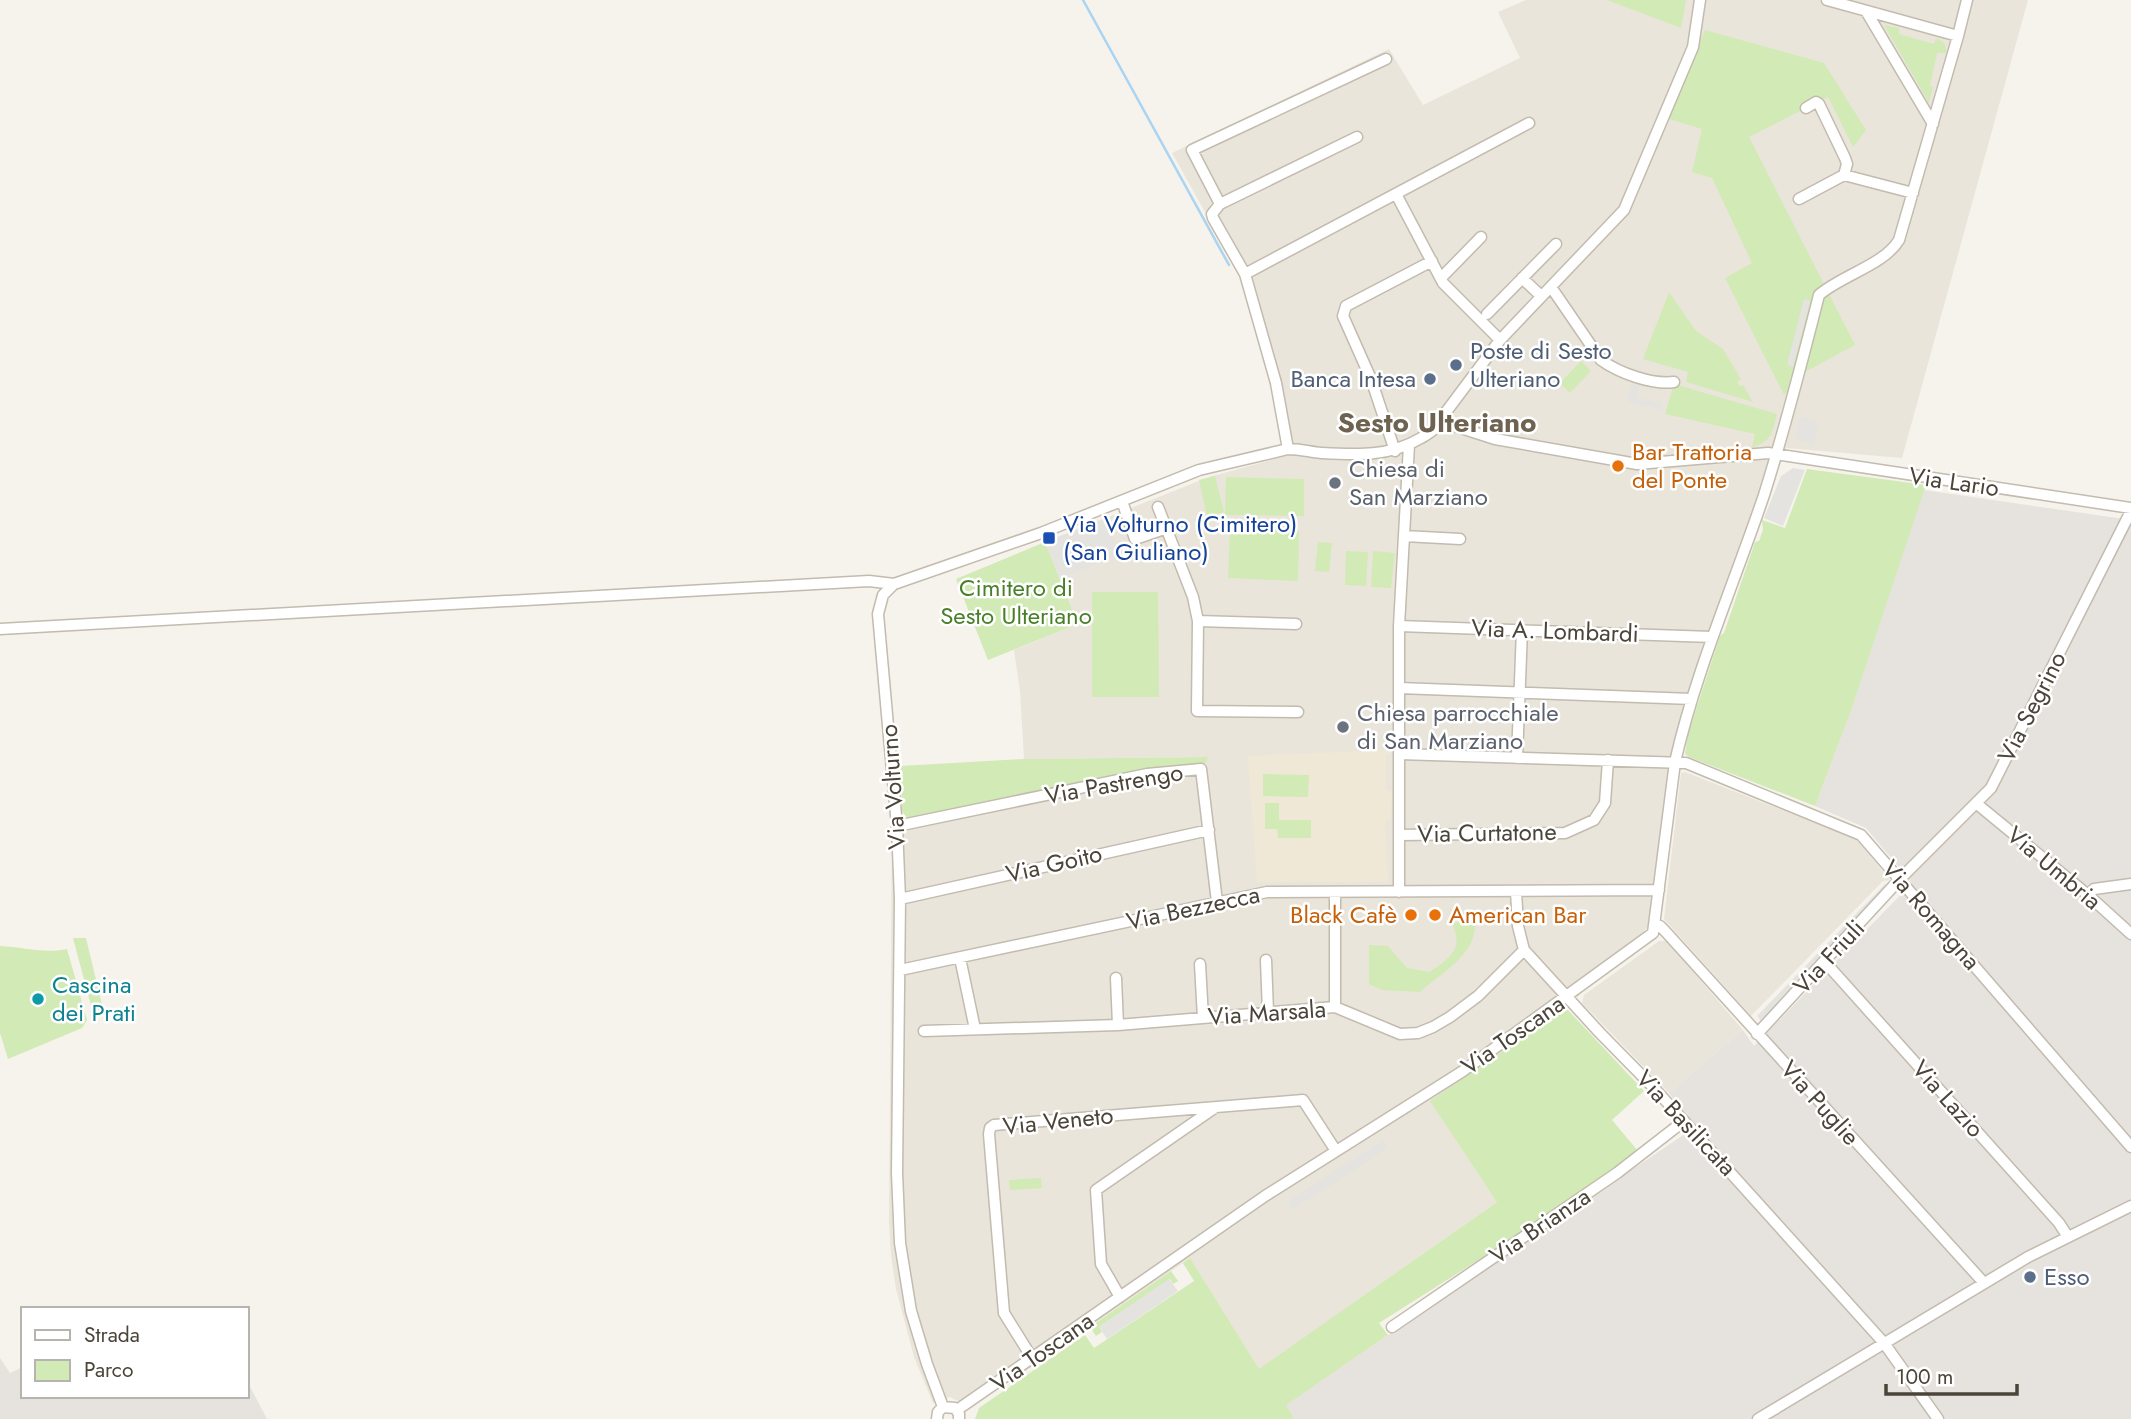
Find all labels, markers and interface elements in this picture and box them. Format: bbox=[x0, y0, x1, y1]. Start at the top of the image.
place label: Poste di Sesto Ulteriano bbox=[1470, 333, 1612, 396]
marker: Poste di Sesto Ulteriano bbox=[1448, 357, 1464, 373]
place label: Banca Intesa bbox=[1290, 361, 1416, 396]
marker: Banca Intesa bbox=[1422, 371, 1438, 387]
district label: Sesto Ulteriano bbox=[1337, 402, 1537, 443]
place label: Bar Trattoria del Ponte bbox=[1632, 434, 1752, 497]
place label: Chiesa di San Marziano bbox=[1349, 451, 1488, 514]
marker: Bar Trattoria del Ponte bbox=[1610, 458, 1626, 474]
street label: Via Lario bbox=[1907, 458, 2001, 505]
marker: Chiesa di San Marziano bbox=[1327, 475, 1343, 491]
place label: Via Volturno (Cimitero) (San Giuliano) bbox=[1063, 506, 1297, 569]
marker: Via Volturno (Cimitero) (San Giuliano) bbox=[1041, 530, 1057, 546]
park label: Cimitero di Sesto Ulteriano bbox=[940, 570, 1092, 633]
street label: Via A. Lombardi bbox=[1471, 610, 1639, 651]
street label: Via Segrino bbox=[1989, 645, 2074, 768]
place label: Chiesa parrocchiale di San Marziano bbox=[1357, 695, 1559, 758]
marker: Chiesa parrocchiale di San Marziano bbox=[1335, 719, 1351, 735]
street label: Via Volturno bbox=[871, 723, 914, 851]
street label: Via Pastrengo bbox=[1042, 754, 1186, 813]
street label: Via Curtatone bbox=[1417, 814, 1557, 851]
street label: Via Umbria bbox=[1999, 817, 2109, 918]
street label: Via Goito bbox=[1002, 835, 1105, 892]
street label: Via Romagna bbox=[1874, 852, 1989, 977]
street label: Via Bezzecca bbox=[1123, 876, 1263, 939]
place label: Black Cafè bbox=[1290, 897, 1397, 932]
place label: American Bar bbox=[1449, 897, 1587, 932]
marker: Black Cafè bbox=[1403, 907, 1419, 923]
marker: American Bar bbox=[1427, 907, 1443, 923]
street label: Via Friuli bbox=[1785, 911, 1873, 1002]
place label: Cascina dei Prati bbox=[52, 967, 136, 1030]
street label: Via Toscana bbox=[1454, 986, 1572, 1083]
marker: Cascina dei Prati bbox=[30, 991, 46, 1007]
street label: Via Marsala bbox=[1207, 991, 1327, 1034]
street label: Via Puglie bbox=[1773, 1052, 1868, 1153]
street label: Via Lazio bbox=[1904, 1052, 1993, 1145]
street label: Via Basilicata bbox=[1628, 1062, 1745, 1184]
street label: Via Veneto bbox=[1001, 1097, 1115, 1144]
street label: Via Brianza bbox=[1482, 1179, 1597, 1272]
place label: Esso bbox=[2044, 1259, 2090, 1294]
marker: Esso bbox=[2022, 1269, 2038, 1285]
street label: Via Toscana bbox=[983, 1303, 1101, 1400]
legend bbox=[21, 1307, 248, 1398]
text: Strada bbox=[84, 1320, 140, 1350]
scale bar bbox=[1886, 1352, 2017, 1396]
text: Parco bbox=[84, 1355, 133, 1385]
text: 100 m bbox=[1896, 1362, 1953, 1392]

